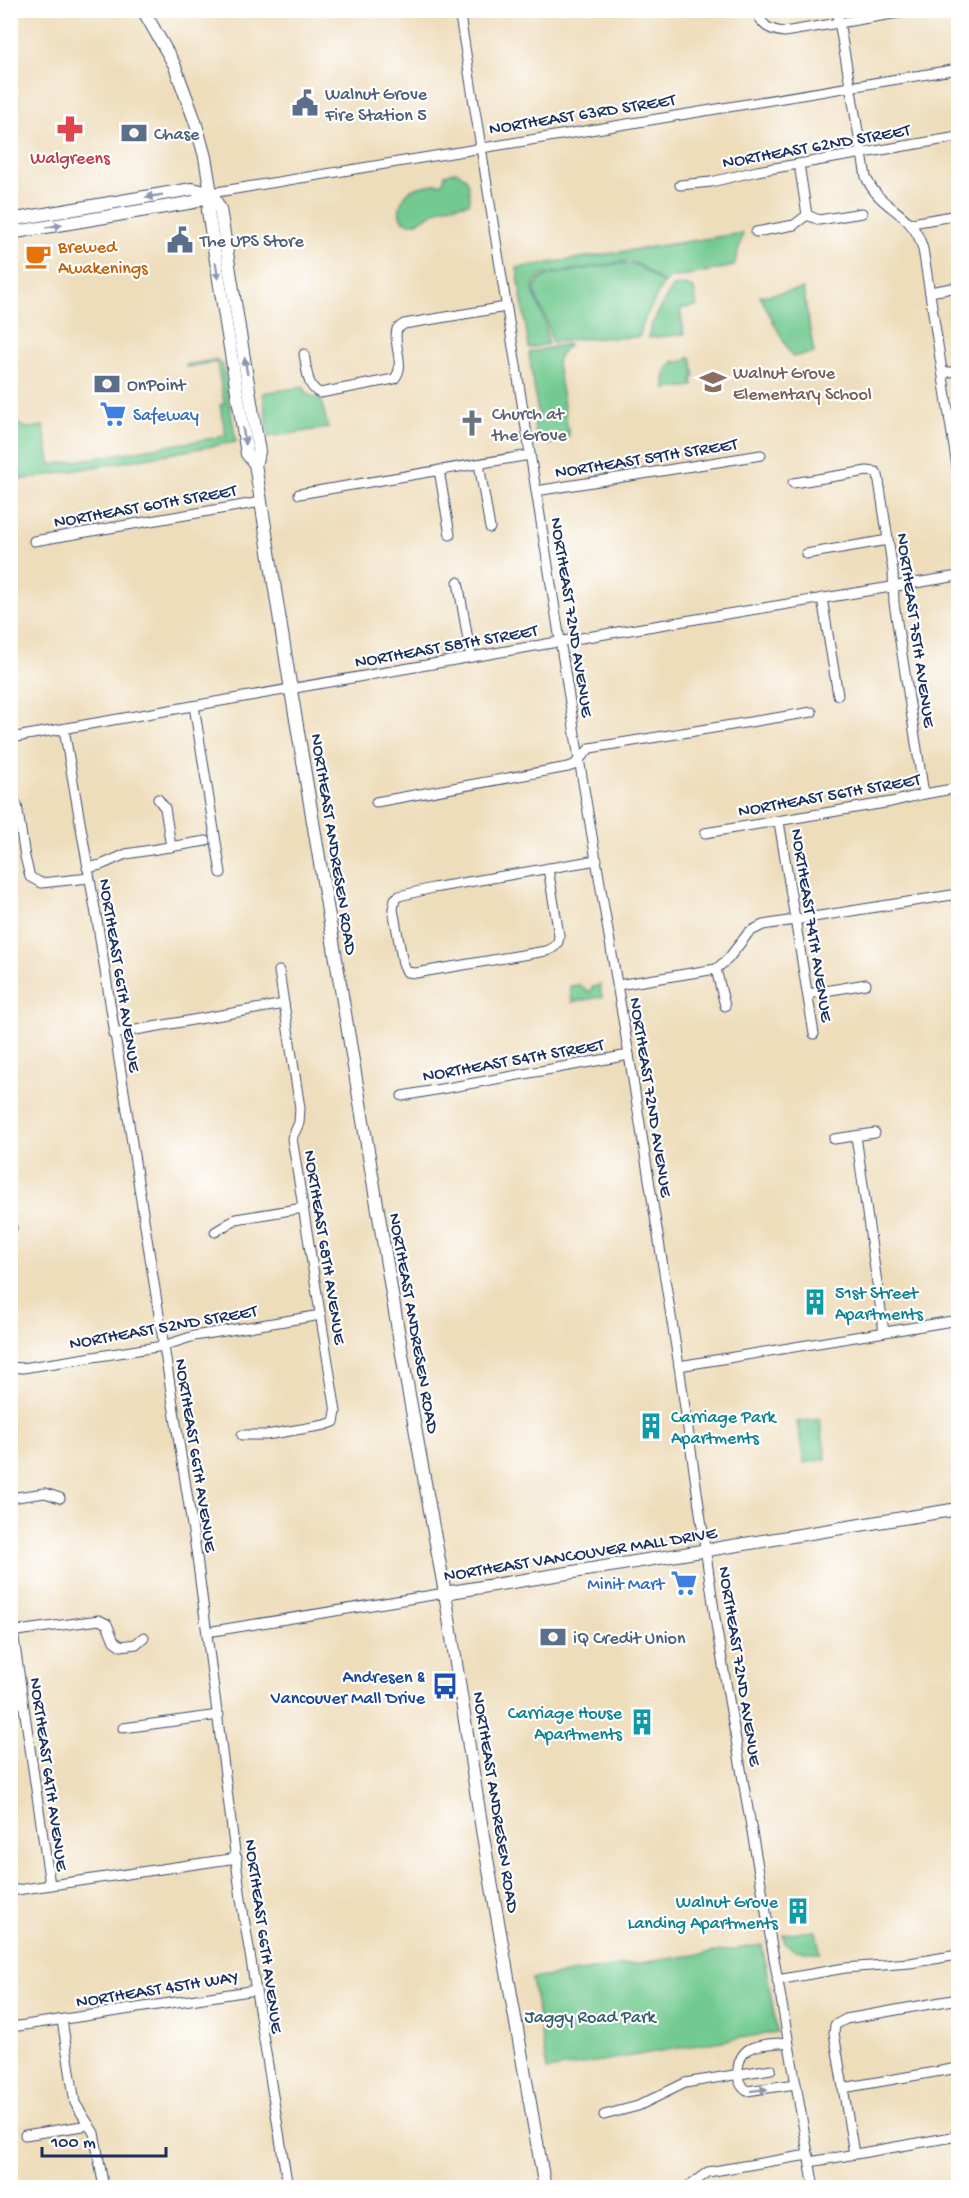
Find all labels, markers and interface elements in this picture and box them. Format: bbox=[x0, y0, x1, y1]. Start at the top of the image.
place label: Walnut Grove Fire Station 5 bbox=[324, 85, 428, 127]
public building icon: Walnut Grove Fire Station 5 bbox=[290, 88, 320, 118]
street label: NORTHEAST 63RD STREET bbox=[488, 90, 678, 141]
pharmacy icon: Walgreens bbox=[55, 114, 85, 144]
bank icon: Chase bbox=[119, 118, 149, 148]
street label: NORTHEAST 62ND STREET bbox=[721, 120, 913, 174]
place label: Chase bbox=[154, 125, 200, 146]
place label: Walgreens bbox=[30, 149, 111, 170]
one-way arrow bbox=[144, 191, 163, 200]
one-way arrow bbox=[44, 221, 63, 230]
public building icon: The UPS Store bbox=[165, 225, 195, 255]
place label: The UPS Store bbox=[199, 232, 304, 253]
place label: Brewed Awakenings bbox=[57, 238, 149, 280]
cafe icon: Brewed Awakenings bbox=[23, 241, 53, 271]
one-way arrow bbox=[213, 262, 222, 281]
one-way arrow bbox=[241, 356, 250, 375]
place label: Walnut Grove Elementary School bbox=[733, 364, 872, 406]
school or university icon: Walnut Grove Elementary School bbox=[698, 367, 728, 397]
bank icon: OnPoint bbox=[92, 369, 122, 399]
place label: OnPoint bbox=[127, 376, 187, 397]
supermarket icon: Safeway bbox=[98, 399, 128, 429]
place label: Church at the Grove bbox=[491, 405, 568, 447]
place label: Safeway bbox=[133, 406, 199, 427]
church icon: Church at the Grove bbox=[457, 408, 487, 438]
one-way arrow bbox=[240, 426, 249, 445]
street label: NORTHEAST 59TH STREET bbox=[554, 434, 740, 484]
street label: NORTHEAST 60TH STREET bbox=[52, 481, 240, 534]
street label: NORTHEAST 72ND AVENUE bbox=[544, 516, 597, 719]
street label: NORTHEAST 75TH AVENUE bbox=[890, 532, 939, 730]
street label: NORTHEAST 58TH STREET bbox=[353, 621, 541, 674]
street label: NORTHEAST ANDRESEN ROAD bbox=[305, 732, 360, 957]
street label: NORTHEAST 56TH STREET bbox=[737, 770, 923, 823]
street label: NORTHEAST 74TH AVENUE bbox=[785, 827, 836, 1024]
street label: NORTHEAST 66TH AVENUE bbox=[93, 877, 144, 1074]
street label: NORTHEAST 72ND AVENUE bbox=[623, 996, 676, 1199]
street label: NORTHEAST 54TH STREET bbox=[421, 1035, 607, 1088]
street label: NORTHEAST 68TH AVENUE bbox=[298, 1149, 349, 1347]
street label: NORTHEAST ANDRESEN ROAD bbox=[383, 1212, 442, 1436]
place label: 51st Street Apartments bbox=[835, 1284, 924, 1326]
building icon: 51st Street Apartments bbox=[800, 1287, 830, 1317]
street label: NORTHEAST 52ND STREET bbox=[68, 1301, 260, 1355]
street label: NORTHEAST 66TH AVENUE bbox=[169, 1357, 220, 1554]
place label: Carriage Park Apartments bbox=[671, 1408, 777, 1450]
building icon: Carriage Park Apartments bbox=[636, 1411, 666, 1441]
street label: NORTHEAST VANCOUVER MALL DRIVE bbox=[442, 1523, 719, 1587]
street label: NORTHEAST 72ND AVENUE bbox=[712, 1565, 765, 1768]
supermarket icon: Minit Mart bbox=[669, 1568, 699, 1598]
place label: Minit Mart bbox=[587, 1575, 666, 1596]
bank icon: iQ Credit Union bbox=[538, 1622, 568, 1652]
place label: iQ Credit Union bbox=[573, 1629, 686, 1650]
place label: Andresen & Vancouver Mall Drive bbox=[270, 1668, 426, 1710]
bus stop icon: Andresen & Vancouver Mall Drive bbox=[430, 1671, 460, 1701]
street label: NORTHEAST 64TH AVENUE bbox=[24, 1676, 72, 1873]
street label: NORTHEAST ANDRESEN ROAD bbox=[467, 1690, 522, 1915]
place label: Carriage House Apartments bbox=[508, 1704, 623, 1746]
building icon: Carriage House Apartments bbox=[627, 1707, 657, 1737]
street label: NORTHEAST 66TH AVENUE bbox=[239, 1838, 287, 2035]
place label: Walnut Grove Landing Apartments bbox=[628, 1893, 779, 1935]
building icon: Walnut Grove Landing Apartments bbox=[783, 1896, 813, 1926]
street label: NORTHEAST 45TH WAY bbox=[75, 1967, 240, 2014]
park label: Jaggy Road Park bbox=[524, 2008, 657, 2029]
one-way arrow bbox=[749, 2085, 768, 2095]
scale bar bbox=[42, 2120, 166, 2158]
text: 100 m bbox=[50, 2133, 96, 2154]

